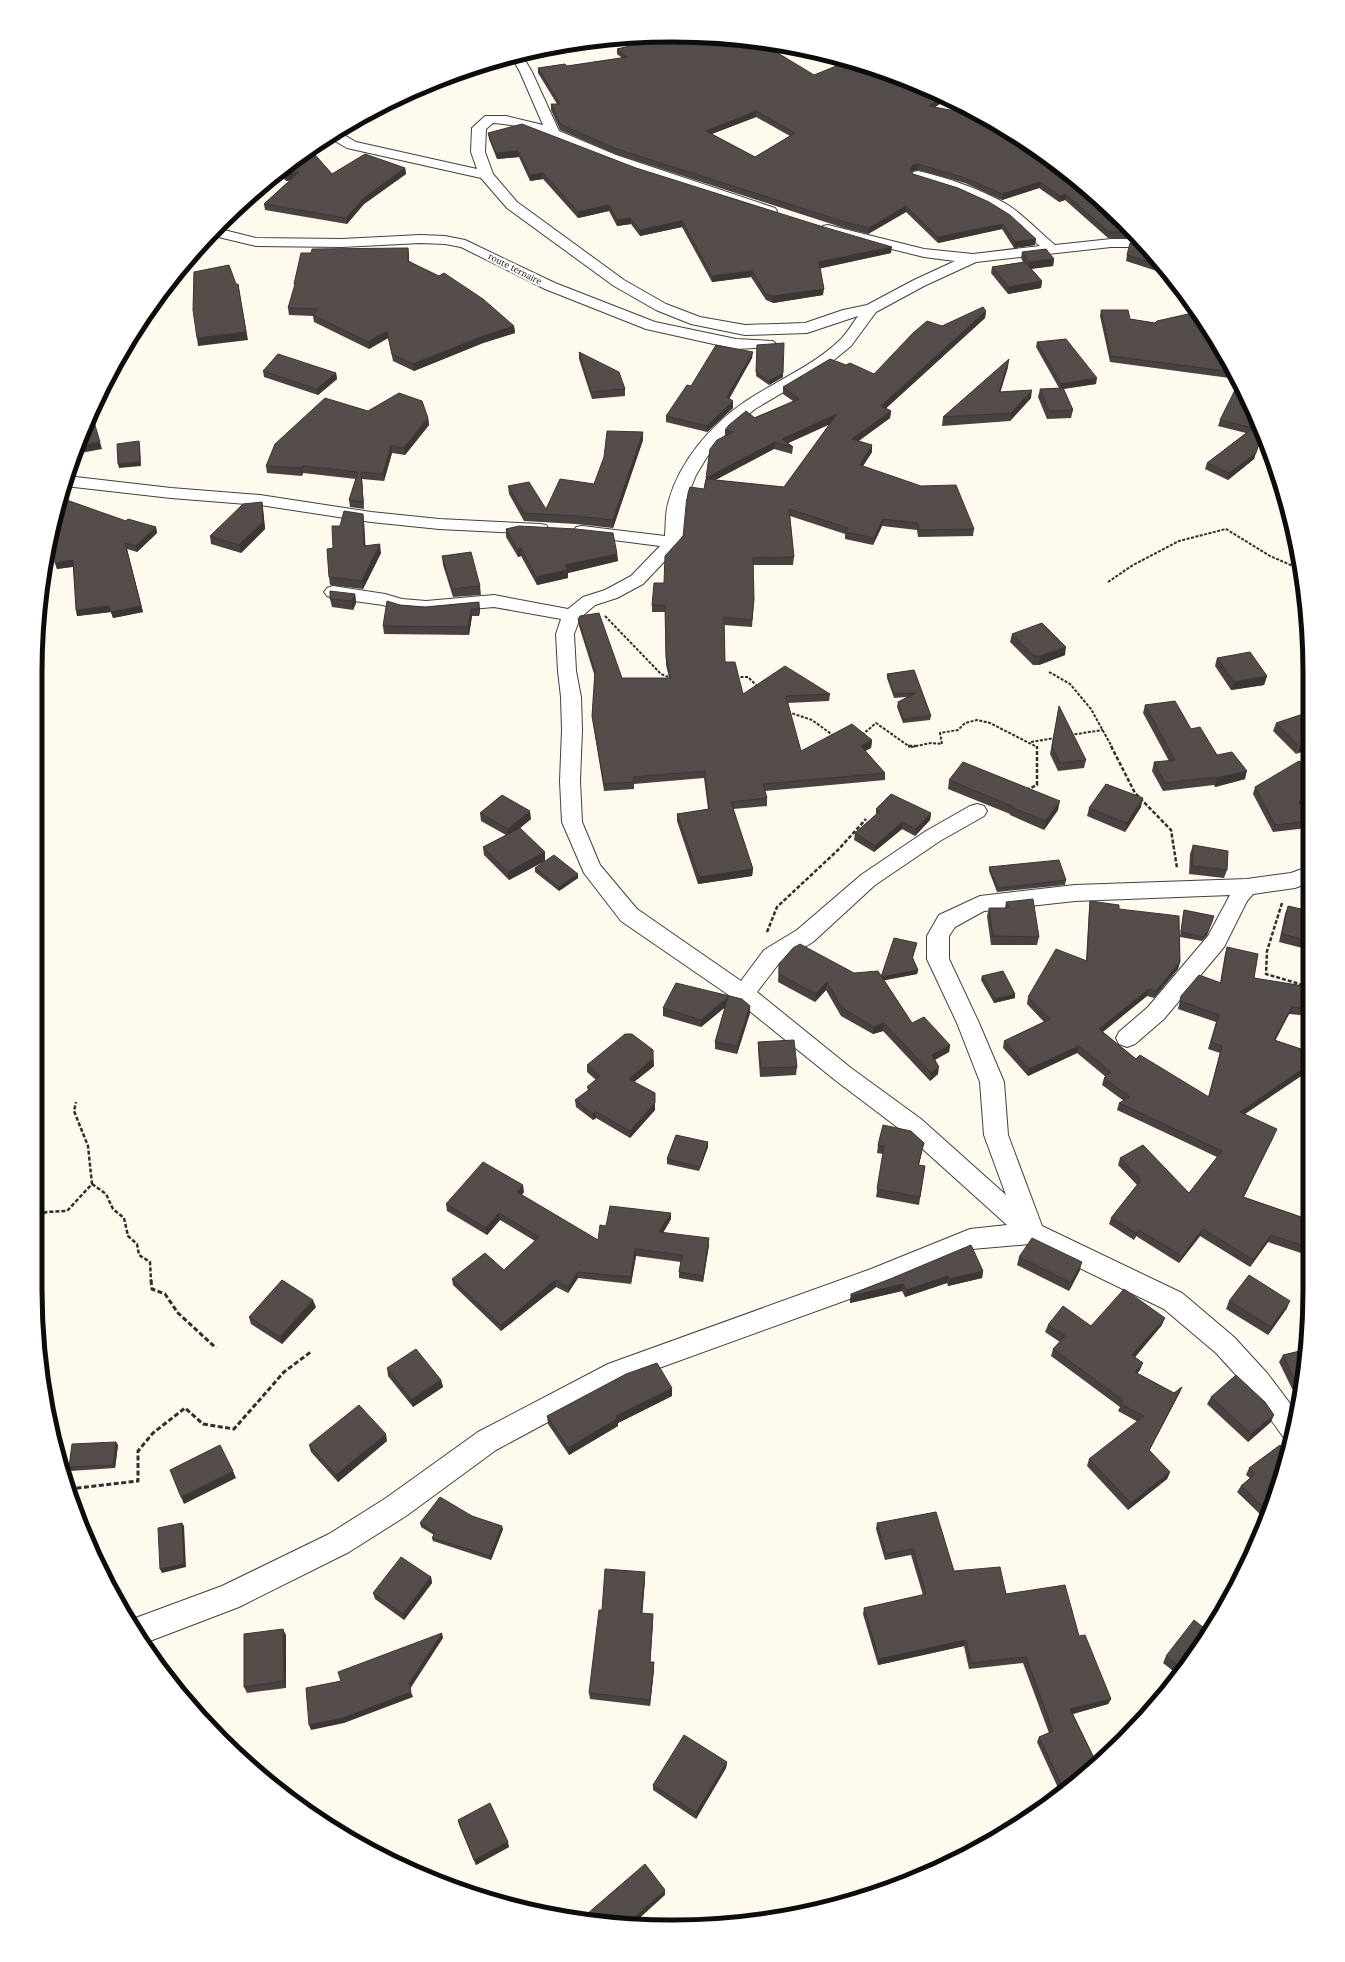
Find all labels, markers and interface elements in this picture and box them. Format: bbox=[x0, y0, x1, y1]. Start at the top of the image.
street label: route ternaire bbox=[487, 250, 544, 287]

